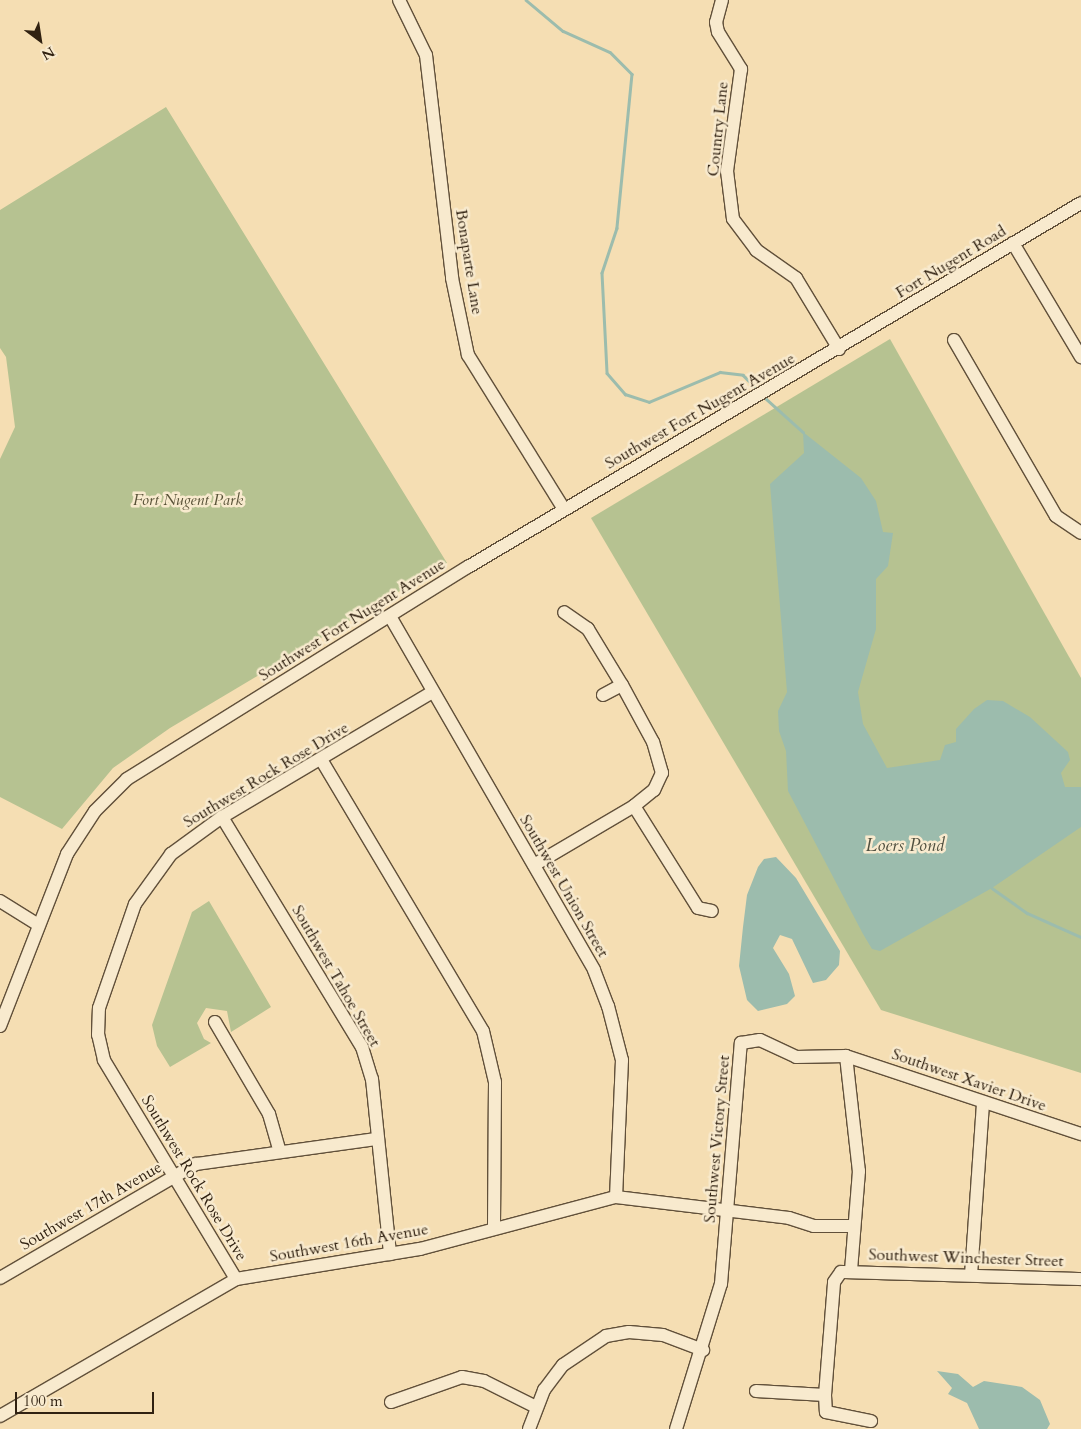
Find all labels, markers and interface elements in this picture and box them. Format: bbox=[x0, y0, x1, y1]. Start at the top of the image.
north arrow bbox=[15, 15, 65, 65]
text: N bbox=[38, 42, 58, 65]
street label: Country Lane bbox=[703, 81, 733, 177]
street label: Bonaparte Lane bbox=[451, 208, 487, 316]
street label: Fort Nugent Road bbox=[892, 222, 1010, 302]
street label: Southwest Fort Nugent Avenue bbox=[602, 349, 798, 473]
park label: Fort Nugent Park bbox=[133, 490, 243, 510]
street label: Southwest Fort Nugent Avenue bbox=[255, 555, 449, 685]
street label: Southwest Rock Rose Drive bbox=[180, 718, 352, 832]
street label: Southwest Union Street bbox=[515, 811, 613, 961]
water label: Loers Pond bbox=[866, 835, 944, 857]
street label: Southwest Tahoe Street bbox=[288, 902, 384, 1050]
street label: Southwest Xavier Drive bbox=[889, 1045, 1049, 1115]
street label: Southwest Victory Street bbox=[700, 1054, 734, 1224]
street label: Southwest Rock Rose Drive bbox=[137, 1092, 251, 1264]
street label: Southwest 17th Avenue bbox=[17, 1158, 165, 1254]
street label: Southwest 16th Avenue bbox=[268, 1220, 430, 1266]
street label: Southwest Winchester Street bbox=[868, 1245, 1064, 1271]
scale bar bbox=[18, 1382, 156, 1414]
text: 100 m bbox=[23, 1391, 63, 1411]

